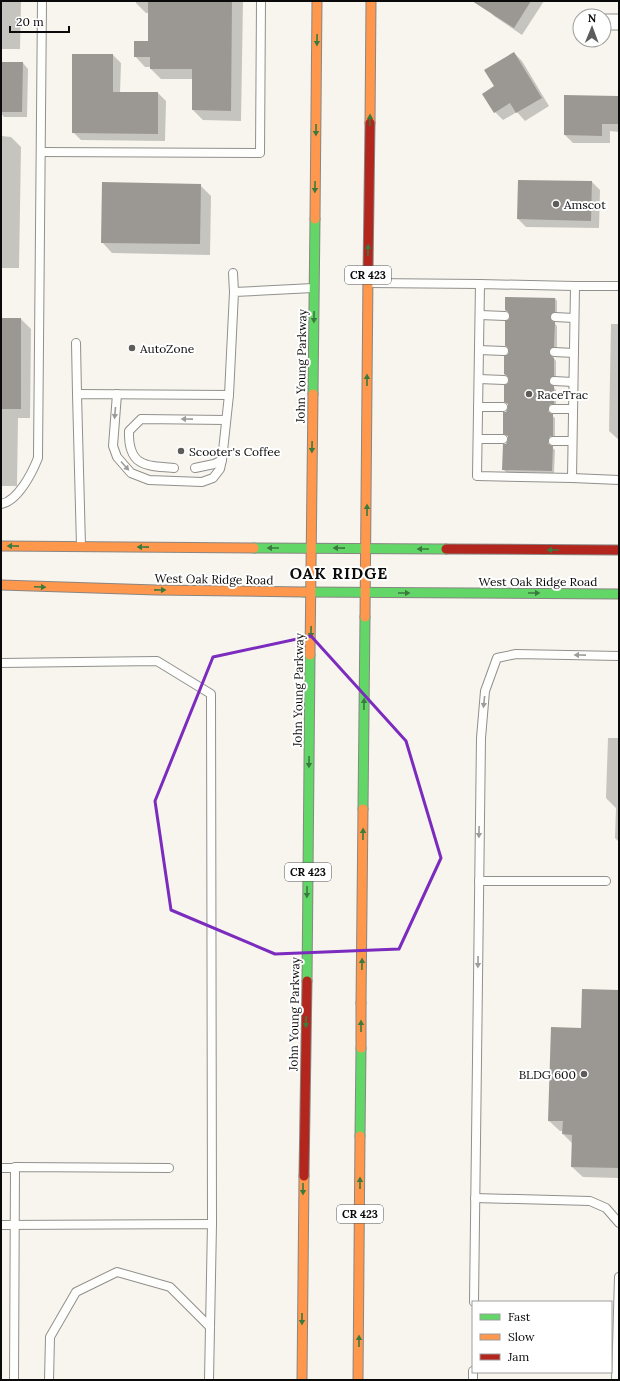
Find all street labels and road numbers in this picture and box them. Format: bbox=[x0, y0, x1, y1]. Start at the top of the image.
road number: CR 423 bbox=[345, 266, 391, 284]
street label: John Young Parkway bbox=[292, 308, 310, 424]
street label: West Oak Ridge Road bbox=[154, 570, 274, 588]
street label: West Oak Ridge Road bbox=[479, 574, 597, 589]
street label: John Young Parkway bbox=[289, 632, 307, 748]
road number: CR 423 bbox=[285, 863, 331, 881]
street label: John Young Parkway bbox=[285, 956, 303, 1072]
road number: CR 423 bbox=[337, 1205, 383, 1223]

